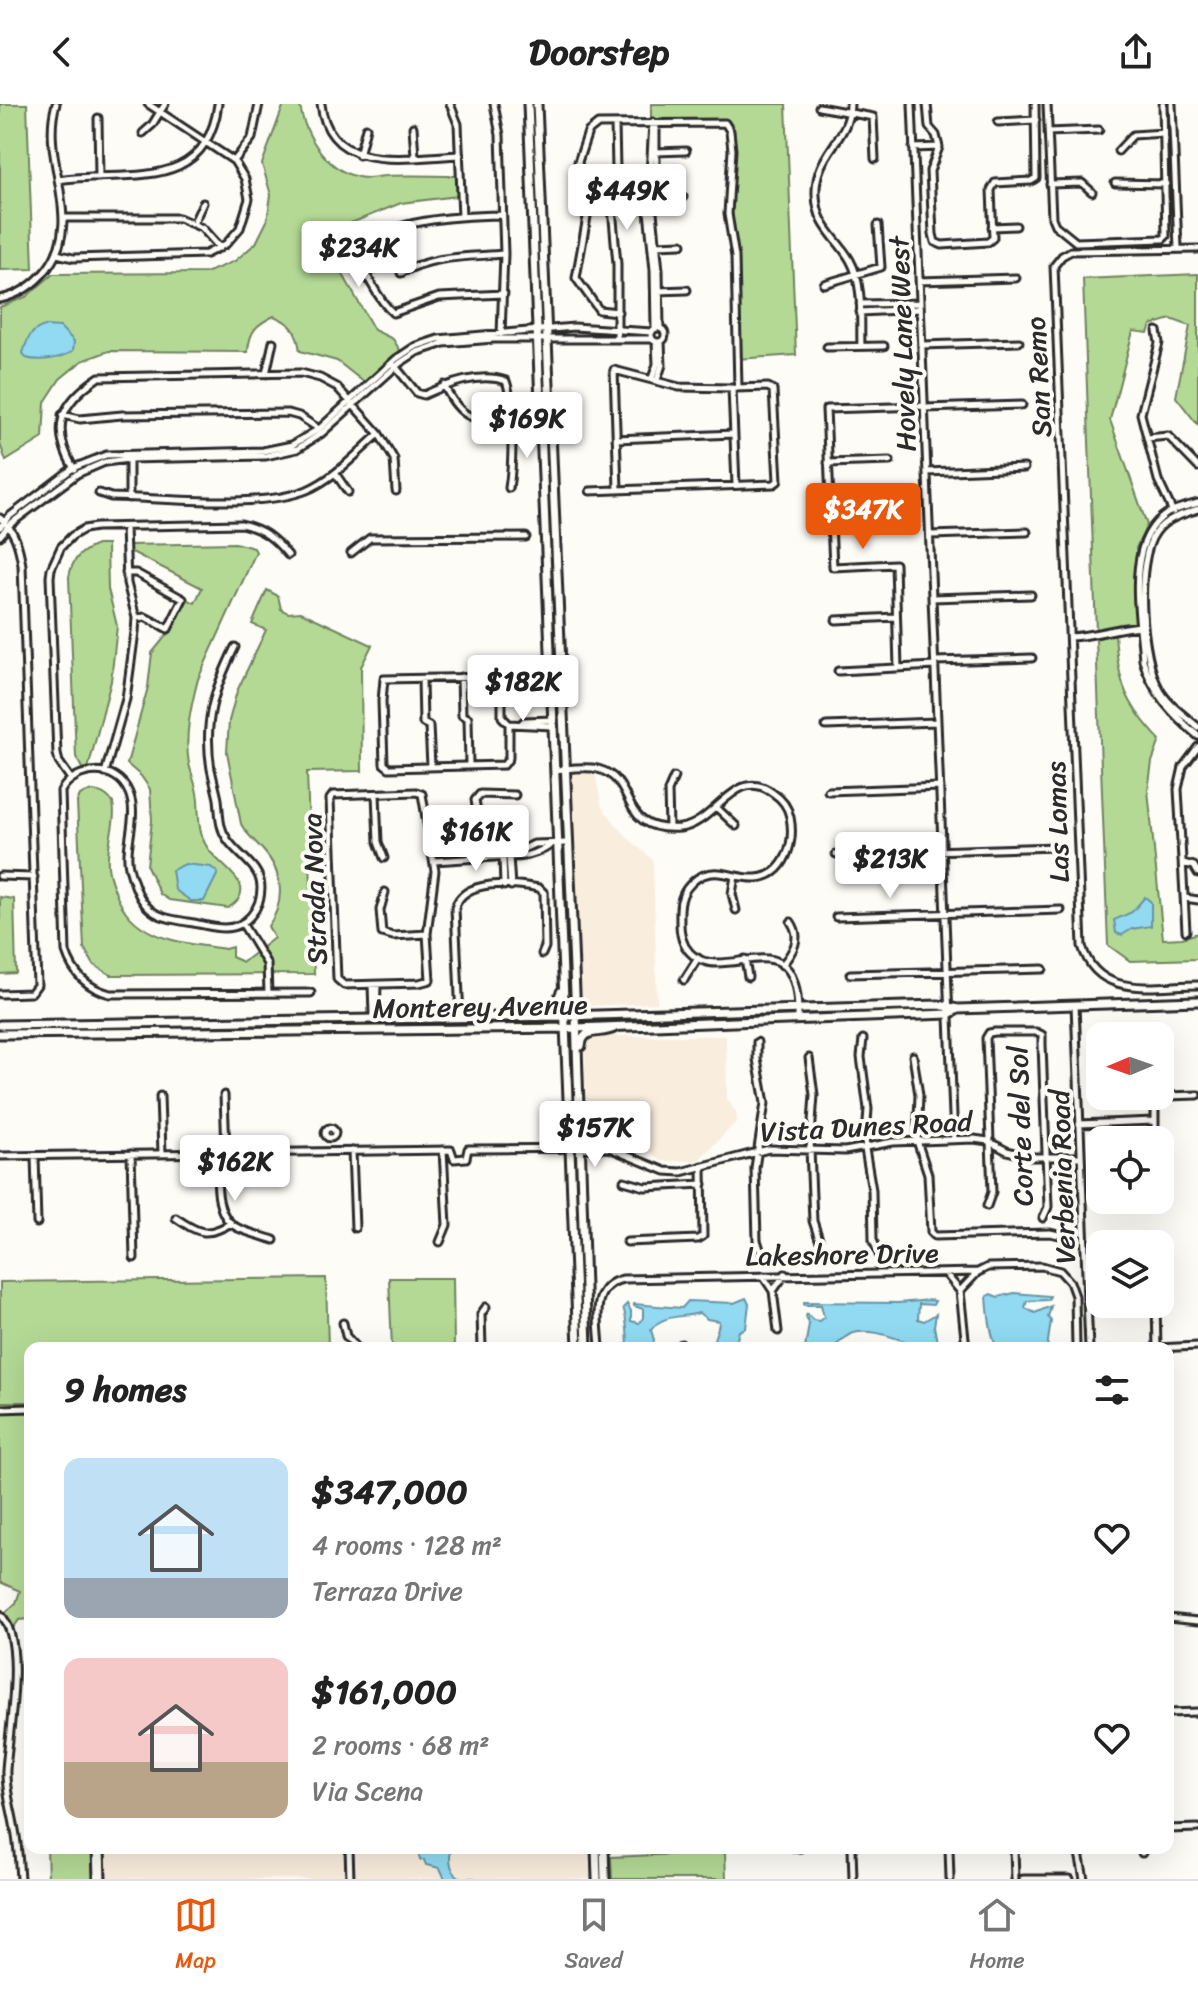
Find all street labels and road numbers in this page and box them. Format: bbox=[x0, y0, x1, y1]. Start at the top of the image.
street label: Hovely Lane West bbox=[874, 234, 931, 452]
street label: San Remo bbox=[1011, 315, 1066, 439]
street label: Las Lomas bbox=[1031, 760, 1084, 883]
street label: Strada Nova bbox=[287, 812, 342, 966]
street label: Monterey Avenue bbox=[372, 980, 588, 1033]
street label: Corte del Sol bbox=[993, 1044, 1048, 1207]
street label: Verbenia Road bbox=[1035, 1087, 1090, 1265]
street label: Vista Dunes Road bbox=[759, 1096, 975, 1157]
street label: Lakeshore Drive bbox=[745, 1228, 939, 1281]

